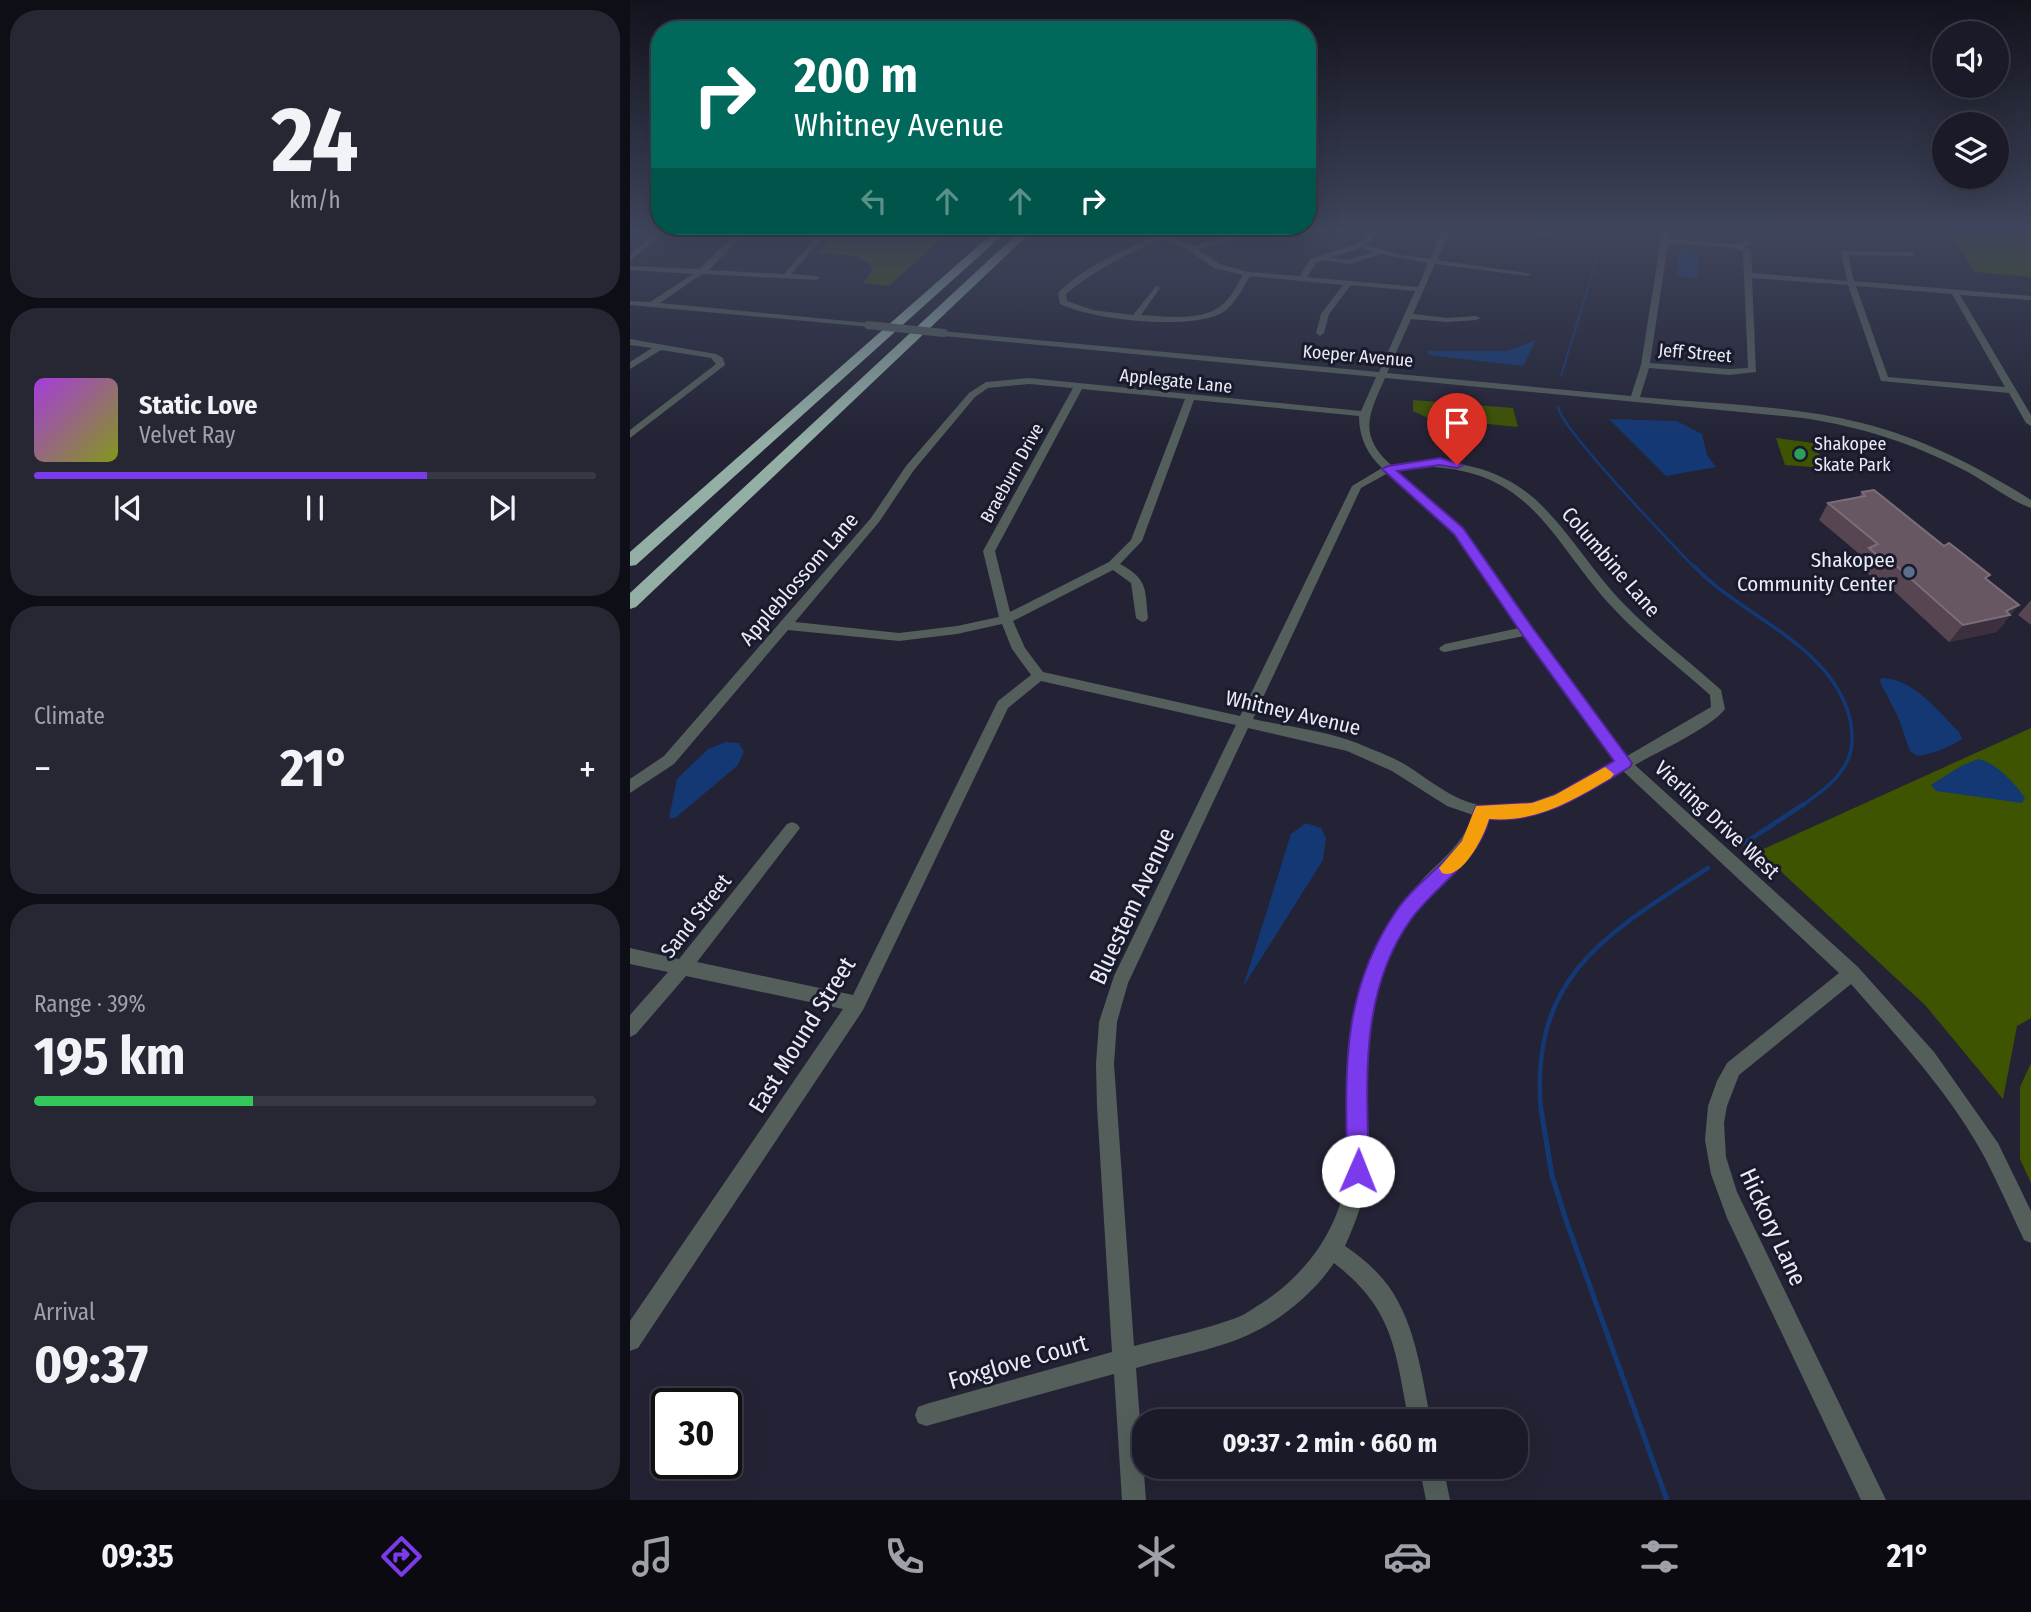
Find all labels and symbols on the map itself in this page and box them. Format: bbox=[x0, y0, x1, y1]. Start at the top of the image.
street label: Jeff Street bbox=[1658, 339, 1733, 367]
street label: Koeper Avenue bbox=[1302, 340, 1414, 372]
street label: Applegate Lane bbox=[1119, 364, 1233, 398]
pin bbox=[1427, 393, 1487, 465]
street label: Braeburn Drive bbox=[976, 419, 1048, 527]
place label: Shakopee Skate Park bbox=[1814, 433, 1891, 476]
marker: Shakopee Skate Park bbox=[1792, 446, 1808, 462]
street label: Columbine Lane bbox=[1556, 502, 1666, 622]
street label: Appleblossom Lane bbox=[734, 507, 864, 651]
place label: Shakopee Community Center bbox=[1737, 547, 1896, 597]
marker: Shakopee Community Center bbox=[1901, 564, 1917, 580]
street label: Whitney Avenue bbox=[1223, 685, 1363, 741]
street label: Vierling Drive West bbox=[1649, 755, 1785, 885]
street label: Bluestem Avenue bbox=[1083, 823, 1181, 989]
street label: Sand Street bbox=[655, 869, 737, 963]
street label: East Mound Street bbox=[743, 952, 861, 1118]
position arrow bbox=[1321, 1134, 1395, 1208]
street label: Hickory Lane bbox=[1734, 1164, 1812, 1290]
street label: Foxglove Court bbox=[945, 1329, 1091, 1395]
speed limit sign: 30 bbox=[651, 1388, 742, 1479]

